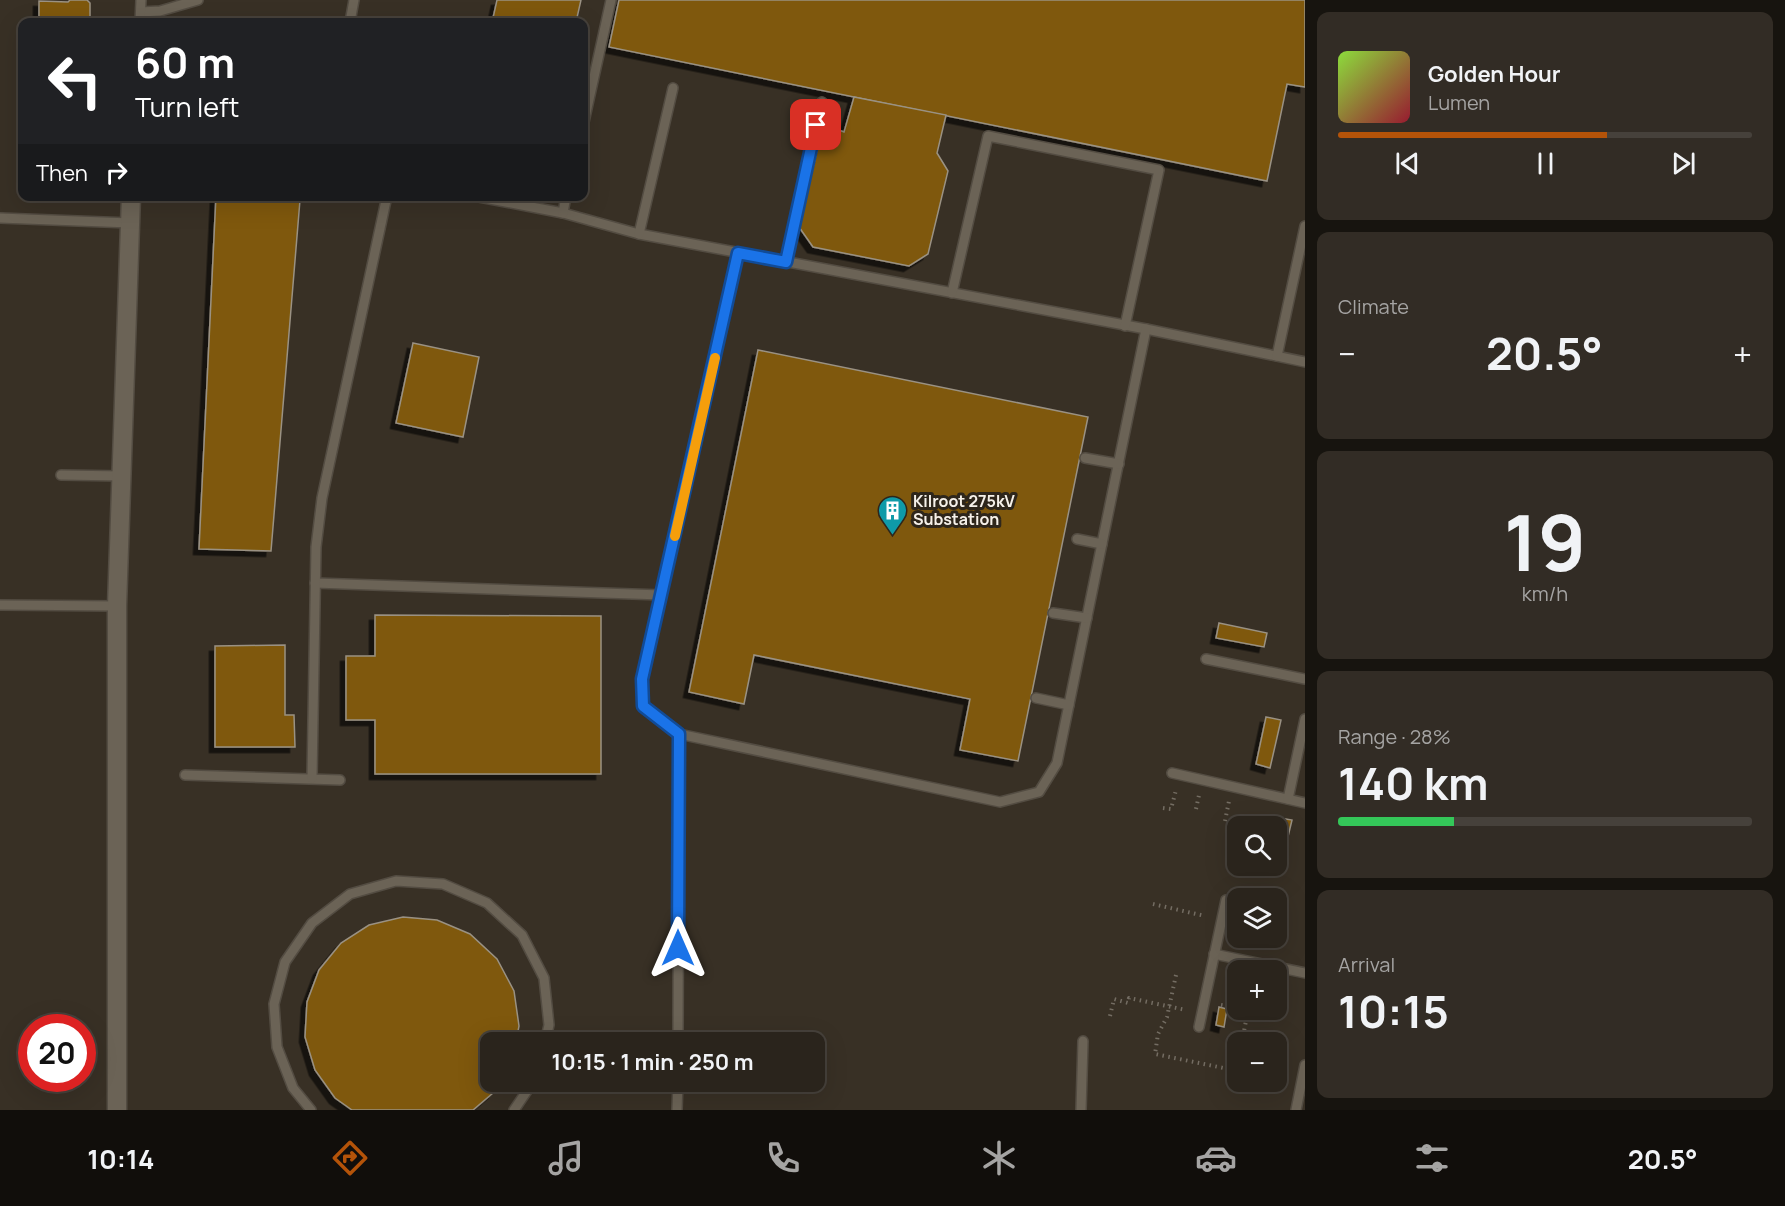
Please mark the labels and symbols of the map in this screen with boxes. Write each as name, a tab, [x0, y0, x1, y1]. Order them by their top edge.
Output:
pin	[790, 99, 841, 150]
place label: Kilroot 275kV Substation	[913, 490, 1016, 530]
building icon: Kilroot 275kV Substation	[876, 494, 908, 536]
position arrow	[646, 916, 710, 980]
speed limit sign: 20	[18, 1014, 96, 1092]

